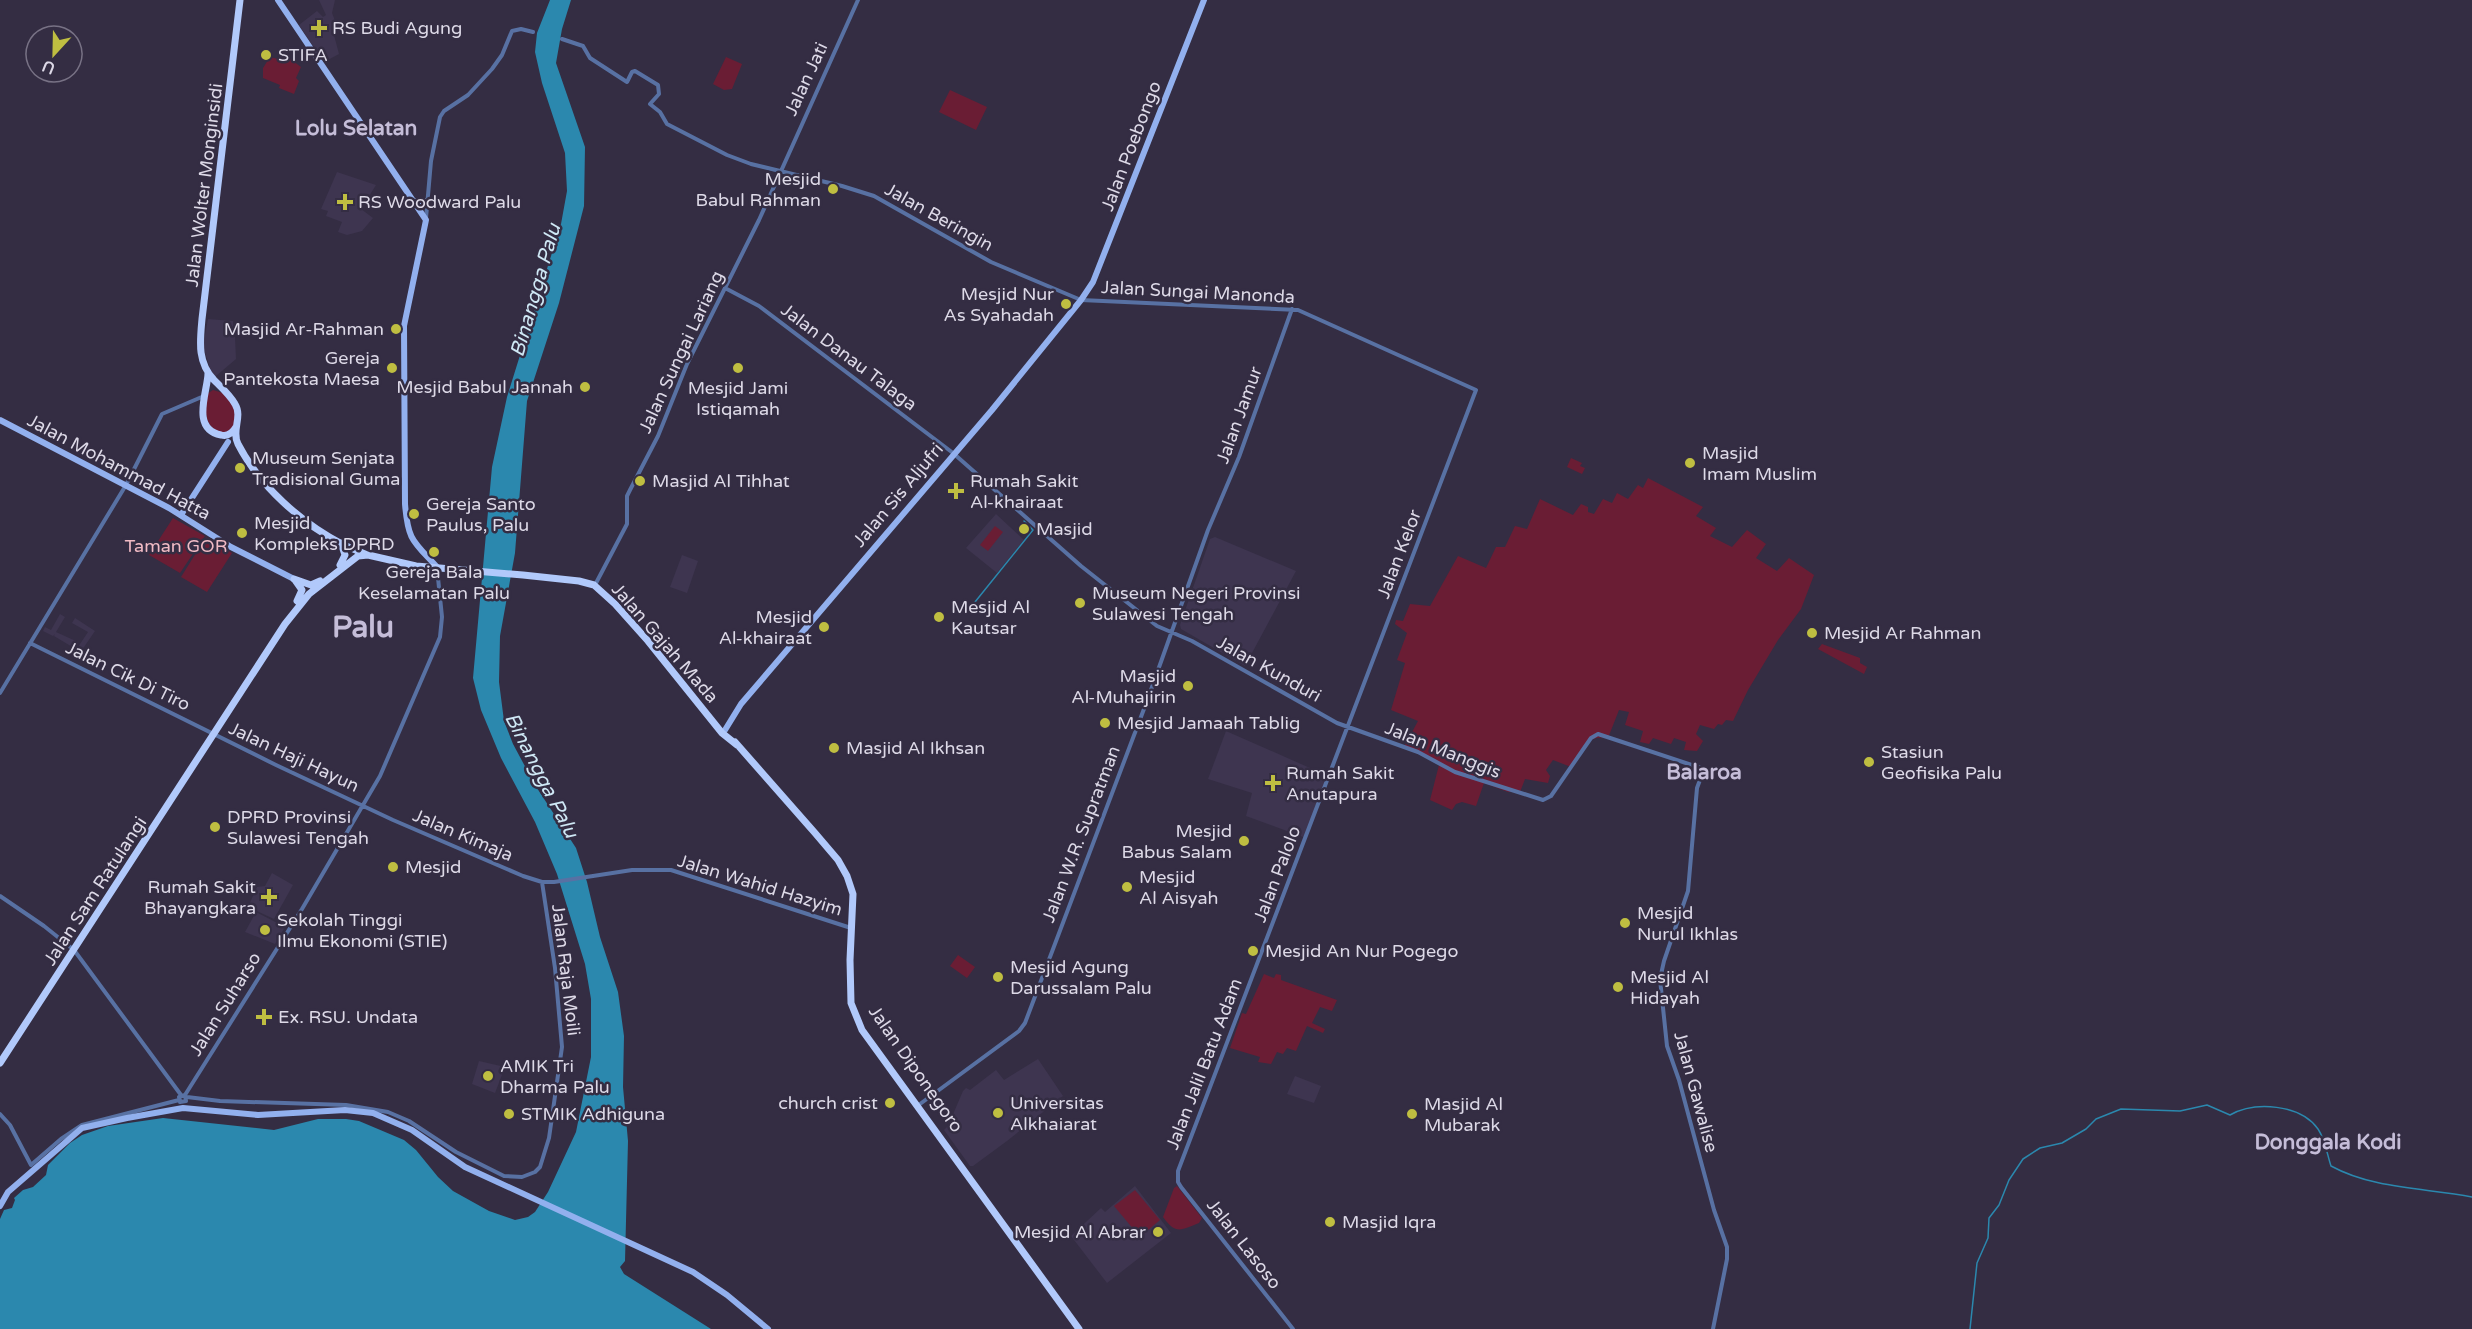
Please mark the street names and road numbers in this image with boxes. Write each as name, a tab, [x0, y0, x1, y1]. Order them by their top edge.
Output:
street label: Jalan Jati	[779, 39, 833, 119]
street label: Jalan Poebongo	[1096, 78, 1166, 214]
street label: Jalan Wolter Monginsidi	[181, 82, 227, 288]
street label: Jalan Beringin	[881, 178, 997, 256]
street label: Jalan Sungai Lariang	[634, 267, 728, 437]
street label: Jalan Sungai Manonda	[1101, 276, 1295, 308]
street label: Jalan Danau Talaga	[777, 299, 921, 415]
street label: Jalan Jamur	[1211, 363, 1267, 466]
street label: Jalan Mohammad Hatta	[24, 409, 214, 525]
street label: Jalan Sis Aljufri	[848, 438, 948, 552]
street label: Jalan Kelor	[1372, 506, 1426, 601]
street label: Jalan Gajah Mada	[607, 579, 723, 707]
street label: Jalan Kunduri	[1213, 631, 1325, 707]
street label: Jalan Cik Di Tiro	[62, 636, 194, 716]
street label: Jalan Haji Hayun	[225, 717, 363, 797]
street label: Jalan Manggis	[1382, 717, 1504, 783]
street label: Jalan W.R. Supratman	[1037, 743, 1125, 925]
street label: Jalan Kimaja	[410, 804, 516, 866]
street label: Jalan Sam Ratulangi	[39, 812, 151, 970]
street label: Jalan Palolo	[1249, 823, 1305, 925]
street label: Jalan Wahid Hazyim	[675, 849, 845, 921]
street label: Jalan Raja Moili	[547, 903, 585, 1037]
street label: Jalan Suharso	[184, 948, 266, 1060]
street label: Jalan Jalil Batu Adam	[1161, 975, 1247, 1153]
street label: Jalan Diponegoro	[864, 1001, 968, 1137]
street label: Jalan Gawalise	[1669, 1029, 1723, 1155]
street label: Jalan Lasoso	[1202, 1195, 1286, 1294]

